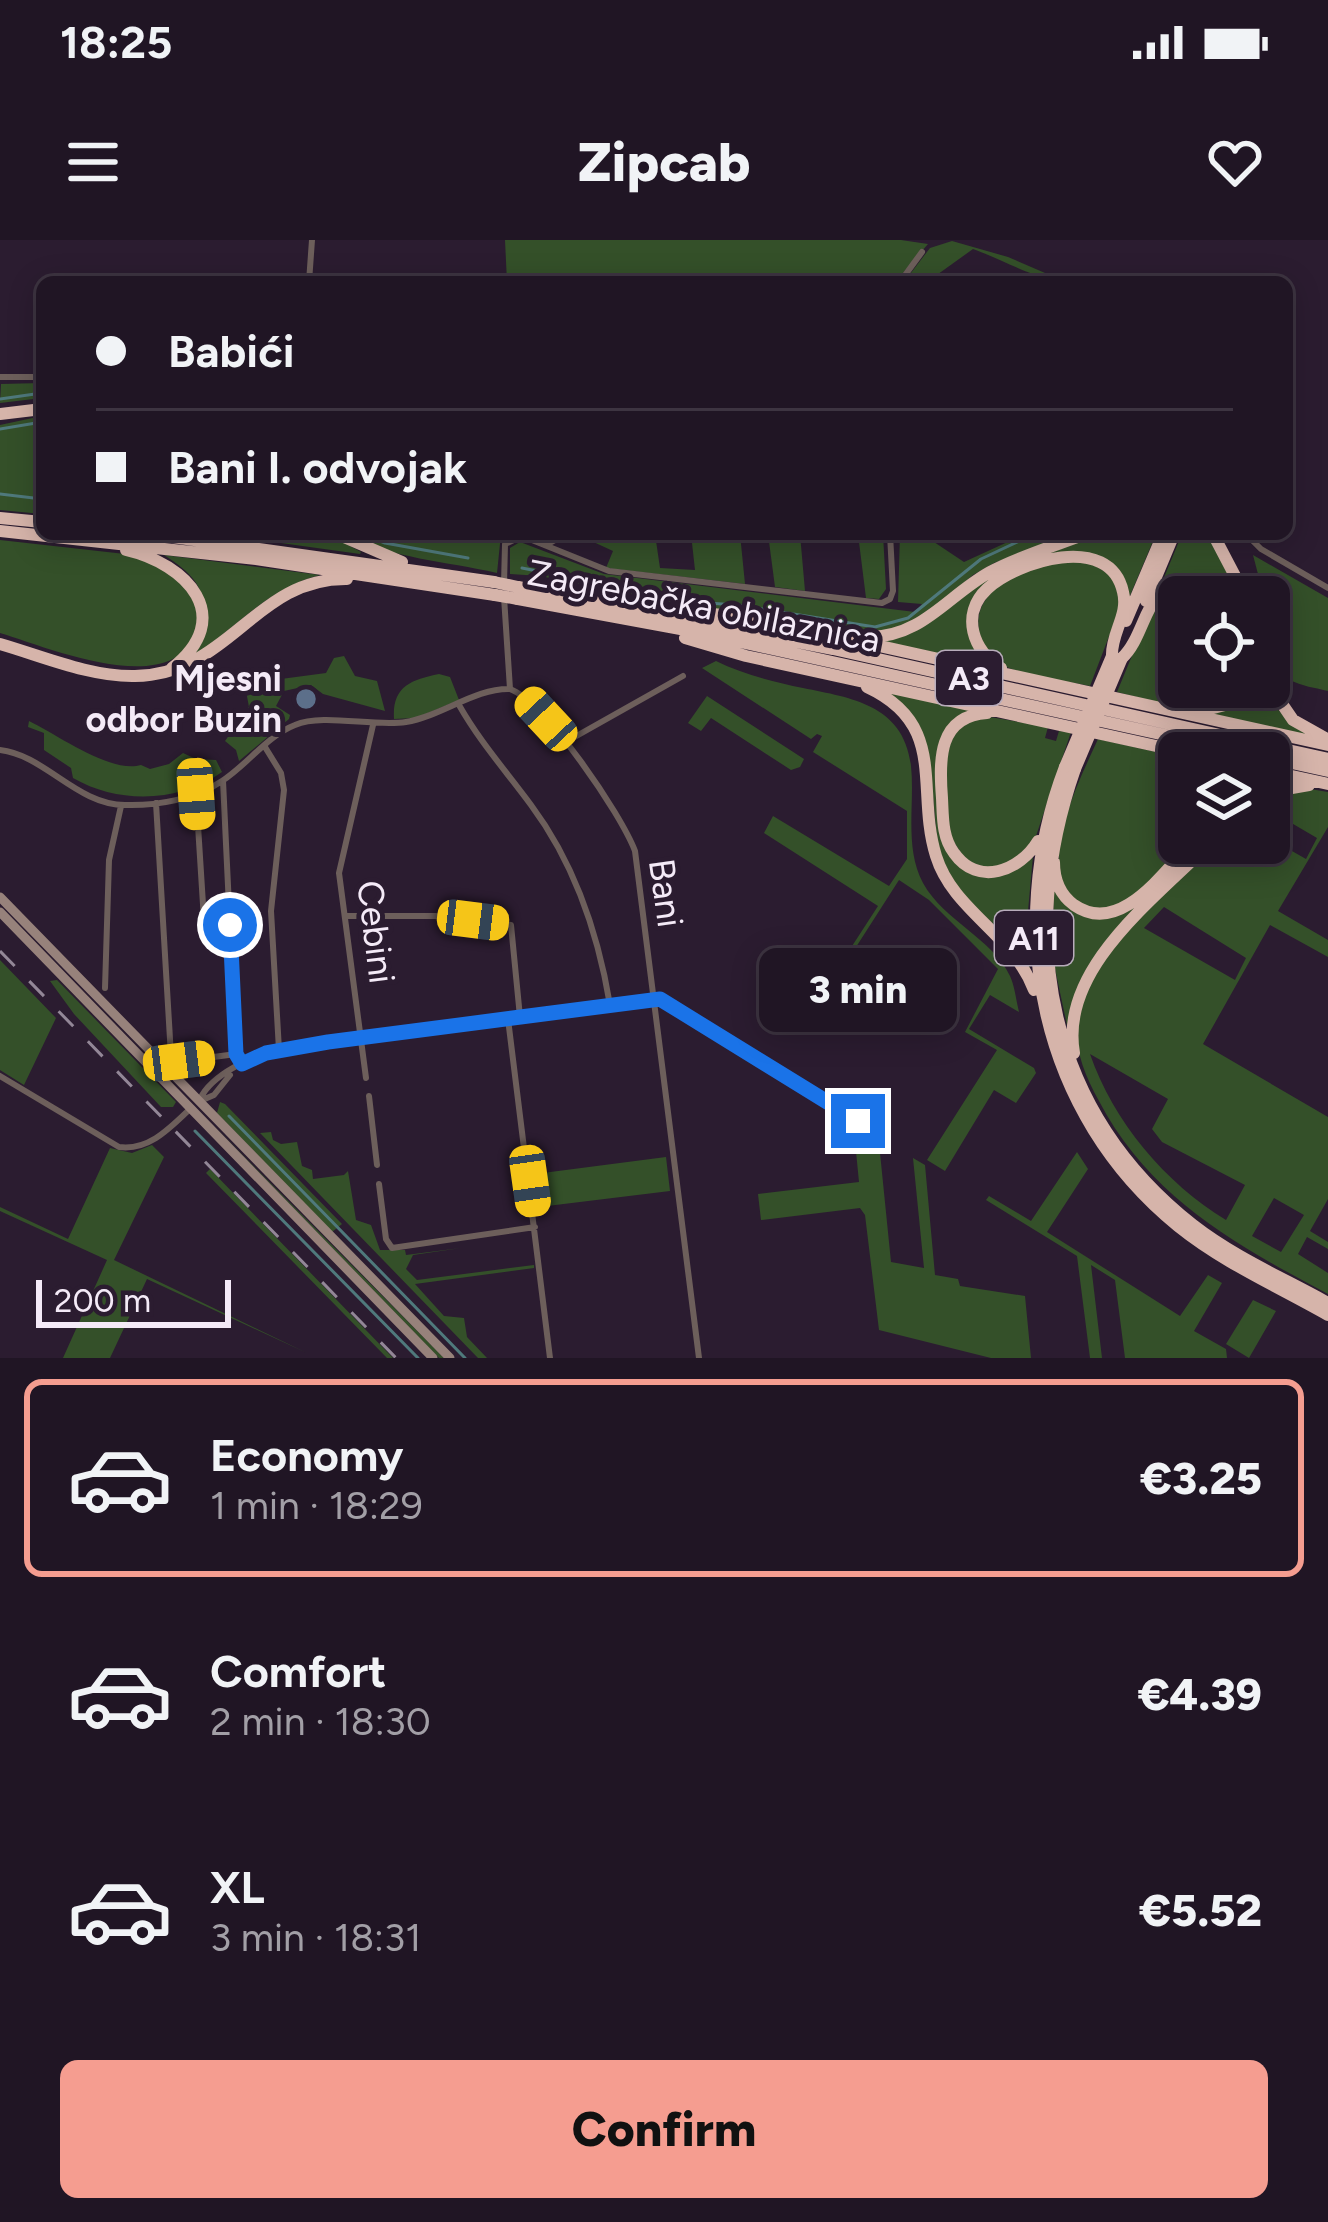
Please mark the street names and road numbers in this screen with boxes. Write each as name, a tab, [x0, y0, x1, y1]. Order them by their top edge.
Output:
street label: Zagrebačka obilaznica	[524, 551, 884, 661]
road number: A3	[936, 651, 1002, 705]
street label: Bani	[640, 856, 692, 930]
street label: Cebini	[348, 878, 404, 986]
road number: A11	[995, 911, 1073, 965]

